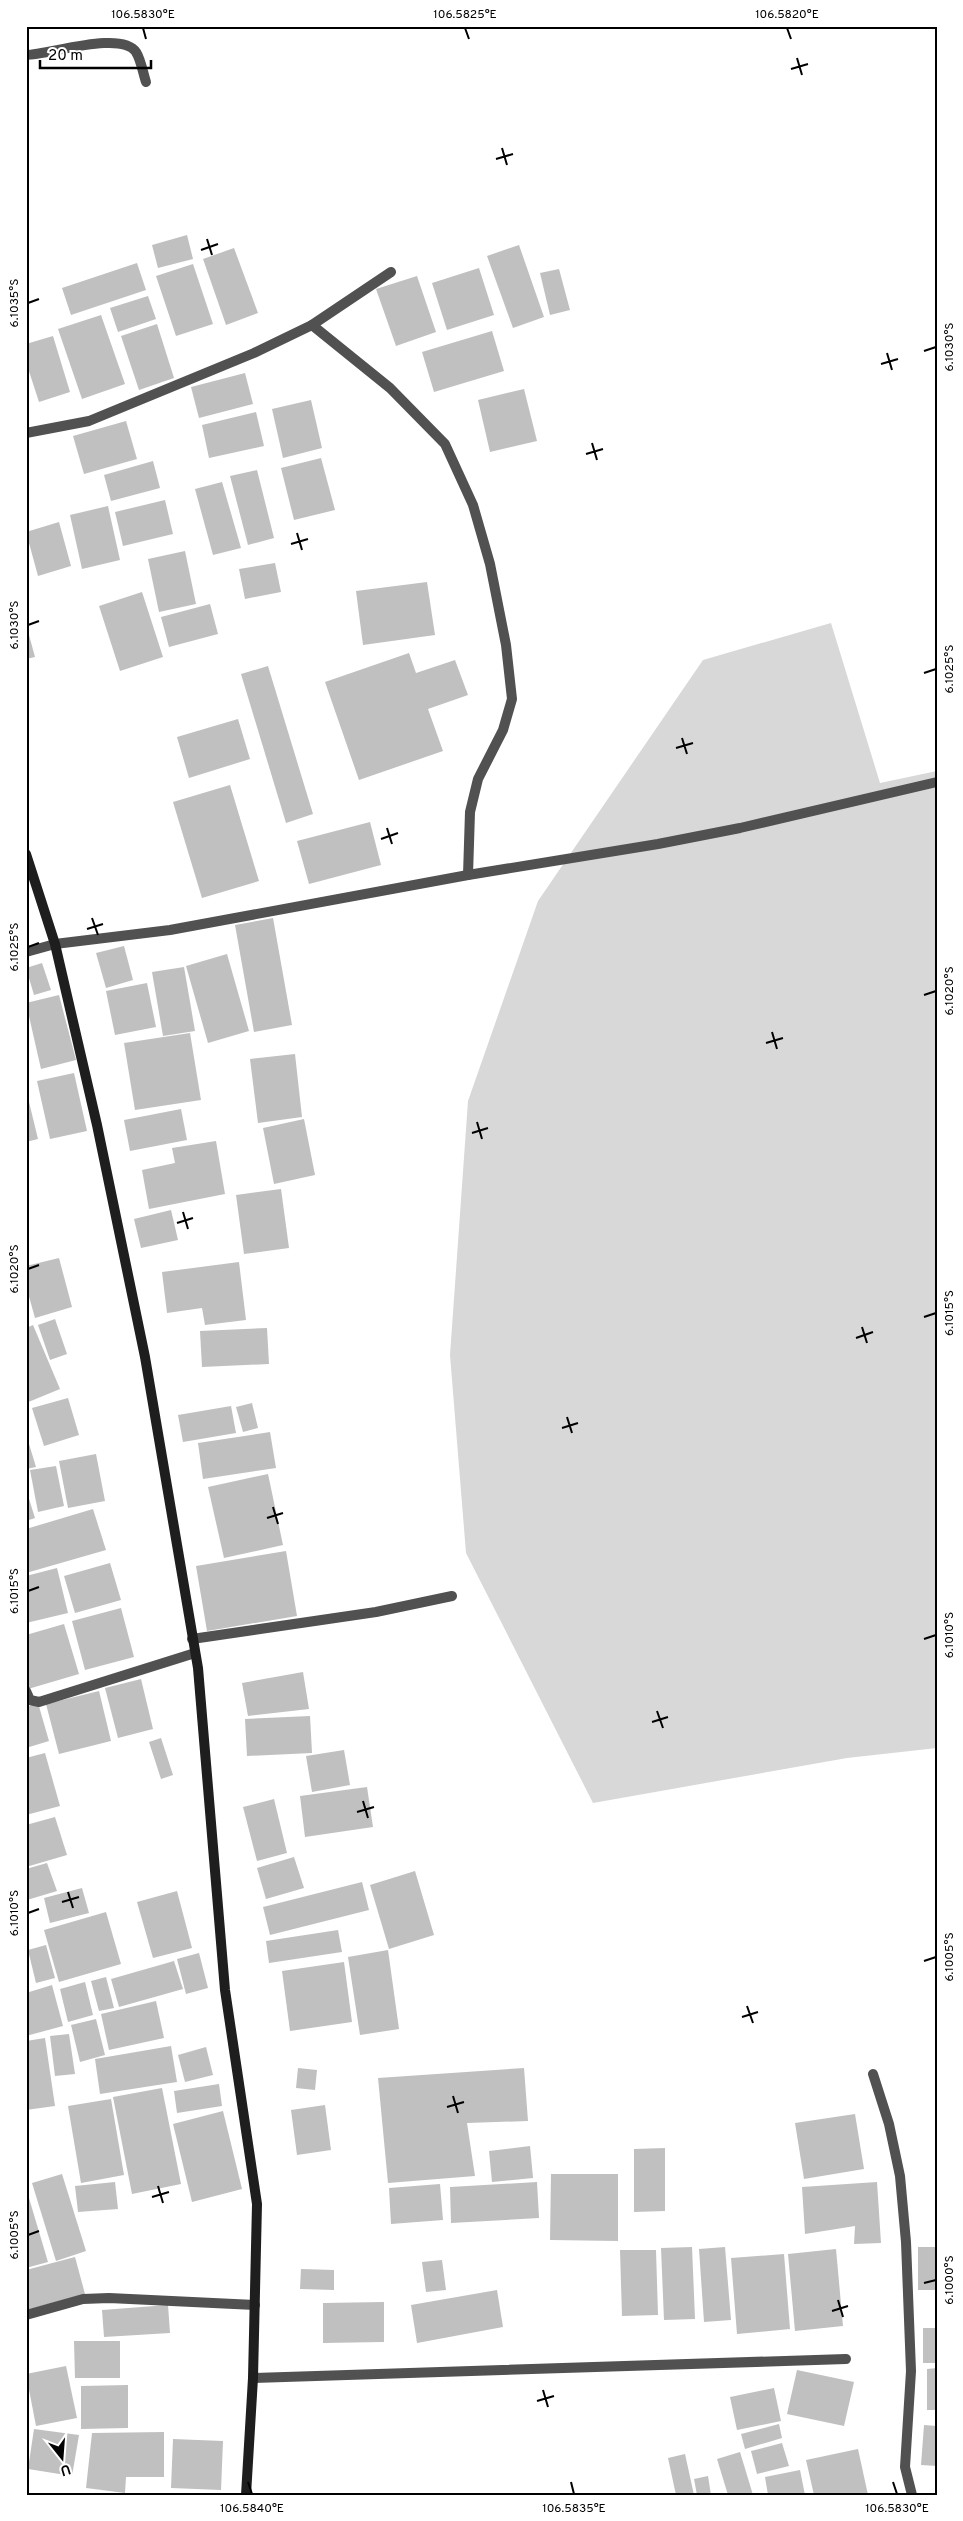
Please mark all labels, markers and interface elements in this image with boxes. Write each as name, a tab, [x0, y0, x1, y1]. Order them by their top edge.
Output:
text: 106.5830°E	[111, 7, 175, 23]
text: 106.5825°E	[433, 7, 497, 23]
text: 106.5820°E	[755, 7, 819, 23]
scale bar	[40, 38, 151, 70]
text: 20 m	[48, 47, 83, 66]
text: 6.1035°S	[7, 279, 23, 327]
text: 6.1030°S	[942, 323, 958, 371]
text: 6.1030°S	[7, 601, 23, 649]
text: 6.1025°S	[942, 645, 958, 693]
text: 6.1025°S	[7, 923, 23, 971]
text: 6.1020°S	[942, 966, 958, 1016]
text: 6.1020°S	[7, 1244, 23, 1294]
text: 6.1015°S	[942, 1290, 958, 1336]
text: 6.1015°S	[7, 1568, 23, 1614]
text: 6.1010°S	[942, 1612, 958, 1658]
text: 6.1010°S	[7, 1890, 23, 1936]
text: 6.1005°S	[942, 1932, 958, 1982]
text: 6.1005°S	[7, 2210, 23, 2260]
text: 6.1000°S	[942, 2255, 958, 2305]
north arrow	[38, 2434, 88, 2484]
text: U	[58, 2459, 73, 2479]
text: 106.5840°E	[220, 2501, 284, 2517]
text: 106.5835°E	[542, 2501, 606, 2517]
text: 106.5830°E	[865, 2501, 929, 2517]

